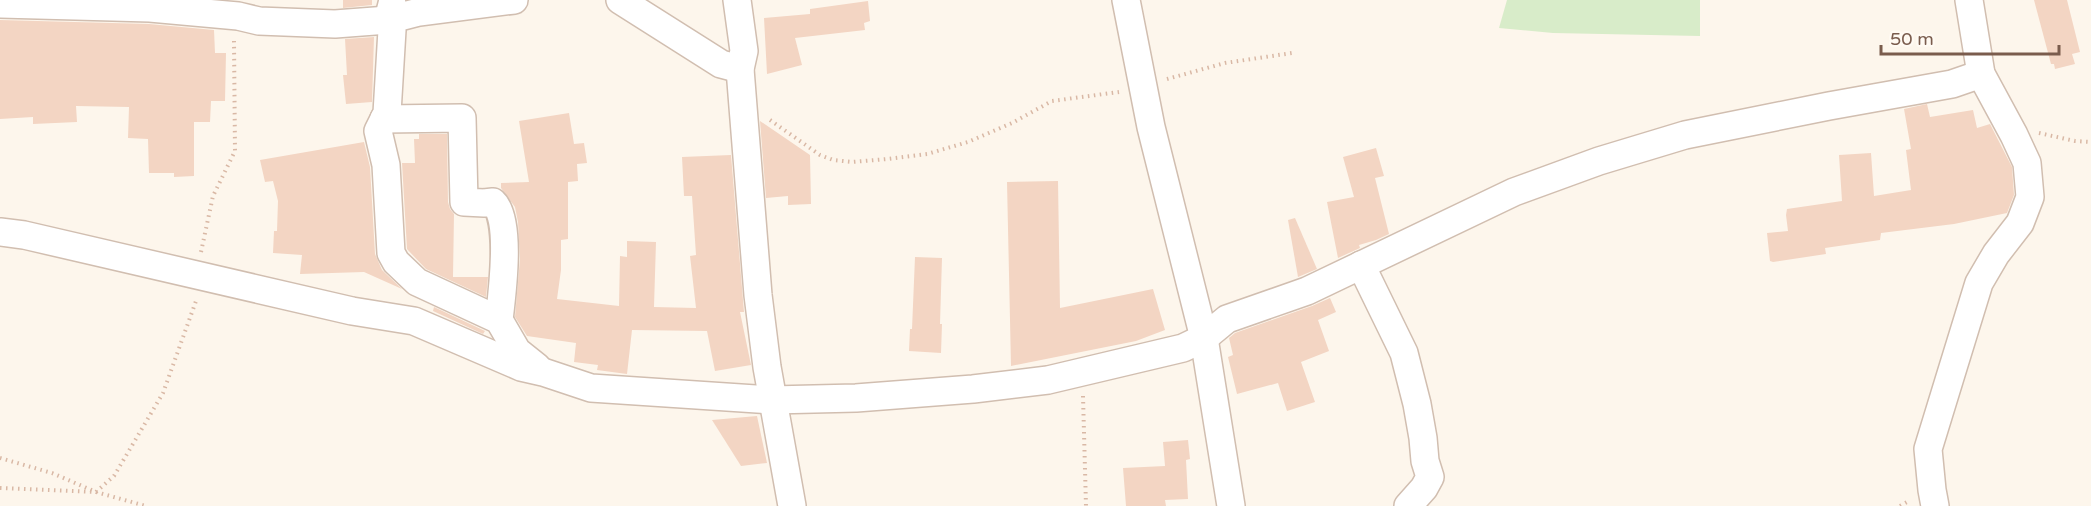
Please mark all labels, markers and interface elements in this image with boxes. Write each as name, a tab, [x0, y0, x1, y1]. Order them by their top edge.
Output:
scale bar	[1881, 18, 2060, 56]
text: 50 m	[1890, 28, 1934, 50]

